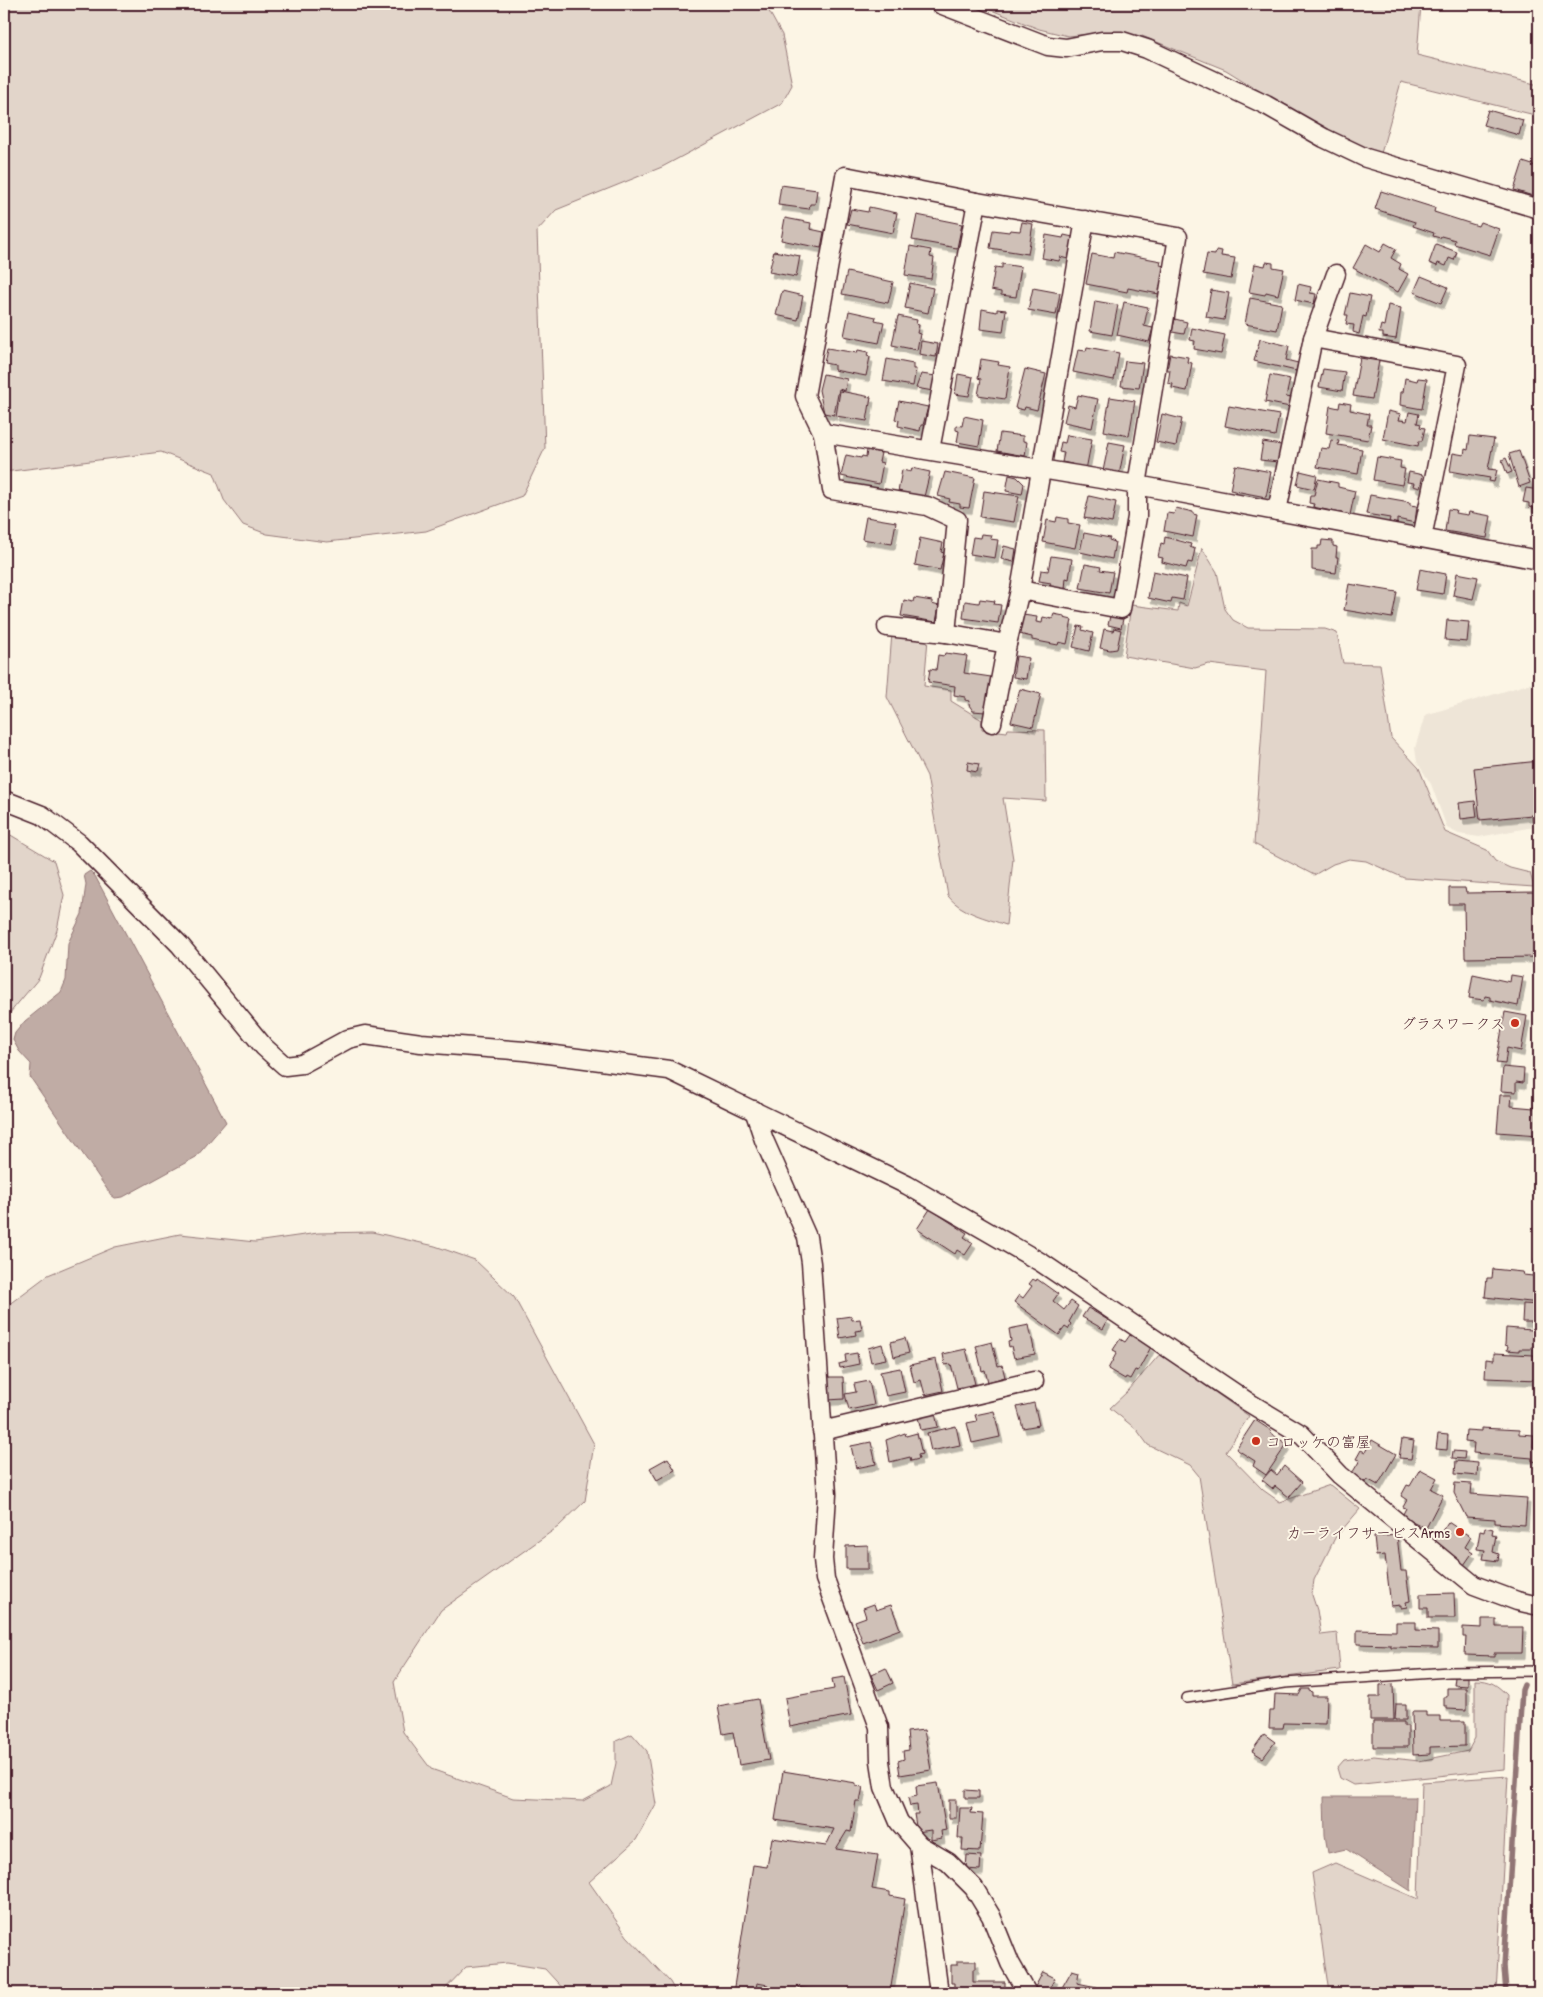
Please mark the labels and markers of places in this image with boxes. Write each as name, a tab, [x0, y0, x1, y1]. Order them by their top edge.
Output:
place label: グラスワークス	[1401, 1013, 1505, 1034]
marker: グラスワークス	[1509, 1017, 1521, 1029]
place label: コロッケの富屋	[1266, 1431, 1371, 1452]
marker: コロッケの富屋	[1250, 1435, 1262, 1447]
place label: カーライフサービスArms	[1287, 1522, 1450, 1543]
marker: カーライフサービスArms	[1454, 1526, 1466, 1538]

